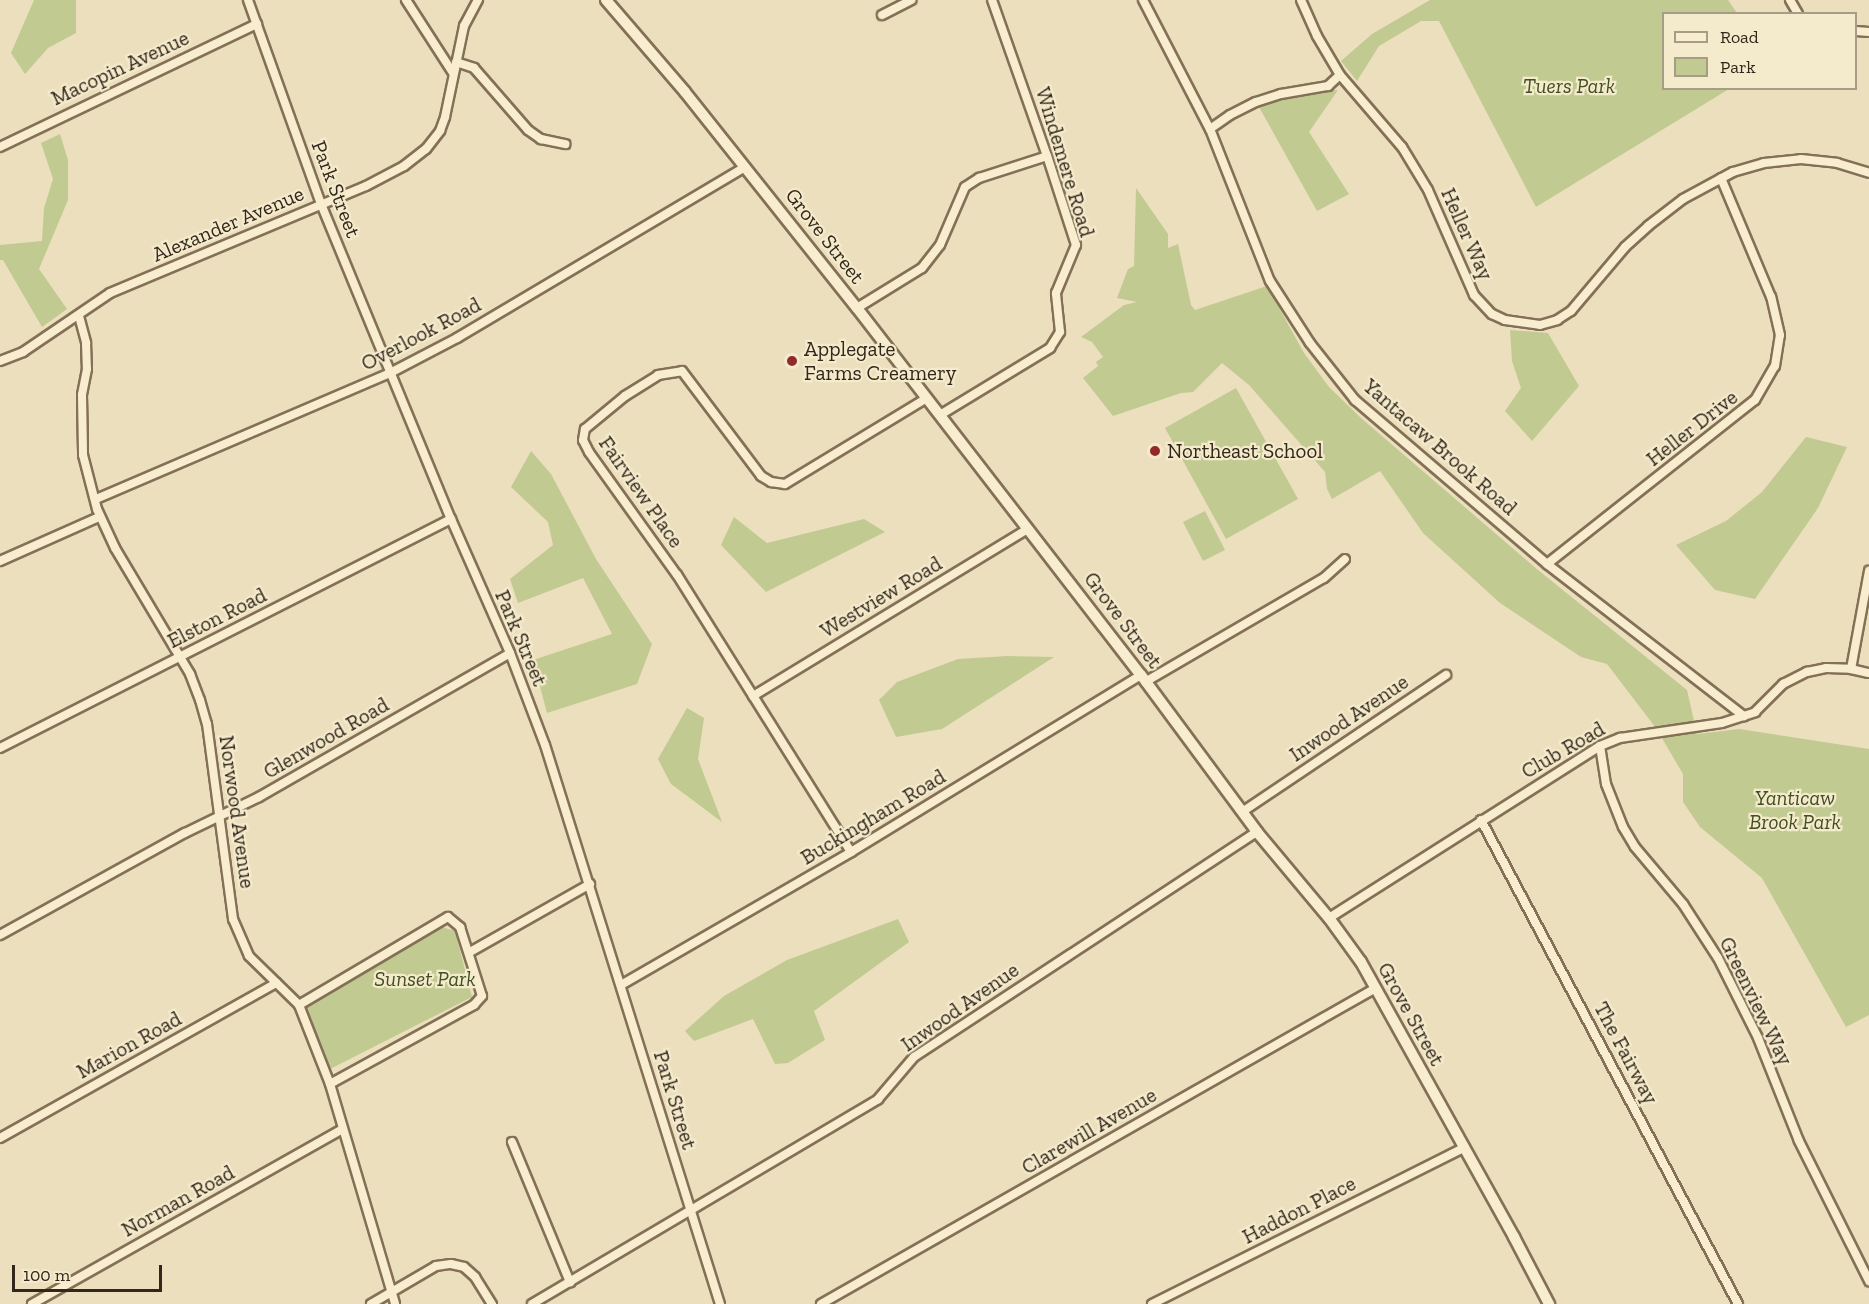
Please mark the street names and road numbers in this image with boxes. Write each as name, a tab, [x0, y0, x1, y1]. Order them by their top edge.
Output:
street label: Macopin Avenue	[47, 25, 193, 111]
street label: Windemere Road	[1030, 84, 1100, 240]
street label: Park Street	[306, 137, 366, 241]
street label: Alexander Avenue	[148, 180, 308, 268]
street label: Grove Street	[780, 183, 870, 289]
street label: Heller Way	[1435, 184, 1499, 284]
street label: Overlook Road	[357, 292, 485, 376]
street label: Yantacaw Brook Road	[1358, 373, 1522, 521]
street label: Heller Drive	[1641, 384, 1743, 472]
street label: Fairview Place	[593, 431, 689, 553]
street label: Westview Road	[815, 551, 947, 643]
street label: Grove Street	[1079, 567, 1167, 673]
street label: Elston Road	[163, 582, 271, 654]
street label: Park Street	[490, 586, 552, 690]
street label: Inwood Avenue	[1284, 669, 1414, 767]
street label: Glenwood Road	[259, 692, 393, 784]
street label: Club Road	[1517, 716, 1609, 784]
street label: Norwood Avenue	[214, 734, 260, 890]
street label: Buckingham Road	[796, 764, 950, 870]
street label: Greenview Way	[1714, 932, 1798, 1070]
street label: Inwood Avenue	[896, 957, 1024, 1057]
street label: Grove Street	[1372, 958, 1450, 1070]
street label: The Fairway	[1589, 998, 1663, 1108]
street label: Marion Road	[72, 1006, 186, 1084]
street label: Park Street	[648, 1048, 702, 1152]
street label: Clarewill Avenue	[1017, 1082, 1161, 1180]
street label: Norman Road	[117, 1160, 239, 1242]
street label: Haddon Place	[1238, 1171, 1360, 1249]

